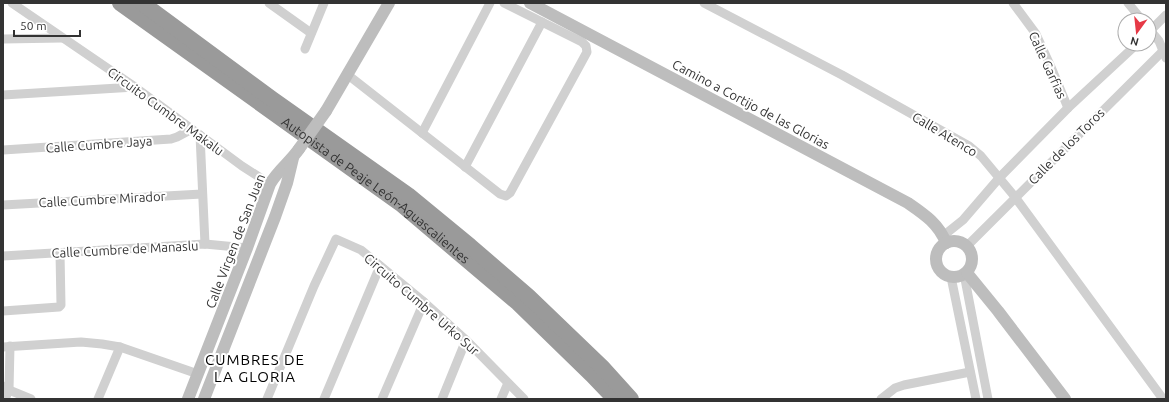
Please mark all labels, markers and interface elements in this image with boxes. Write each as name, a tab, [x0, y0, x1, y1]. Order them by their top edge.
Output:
scale bar	[14, 12, 80, 38]
north arrow	[1117, 12, 1157, 52]
text: 50 m	[20, 19, 47, 32]
street label: Calle Garfias	[1026, 29, 1070, 101]
text: N	[1129, 35, 1140, 49]
street label: Camino a Cortijo de las Glorias	[670, 57, 832, 152]
street label: Circuito Cumbre Makalu	[105, 64, 227, 158]
street label: Calle de los Toros	[1025, 105, 1107, 187]
street label: Calle Atenco	[910, 109, 980, 159]
street label: Autopista de Peaje León-Aguascalientes	[279, 114, 473, 266]
street label: Calle Cumbre Jaya	[45, 133, 153, 155]
street label: Calle Virgen de San Juan	[203, 172, 267, 310]
street label: Calle Cumbre Mirador	[38, 189, 166, 209]
street label: Calle Cumbre de Manaslu	[51, 238, 199, 260]
street label: Circuito Cumbre Urko Sur	[362, 250, 482, 358]
district label: CUMBRES DE LA GLORIA	[205, 351, 305, 385]

